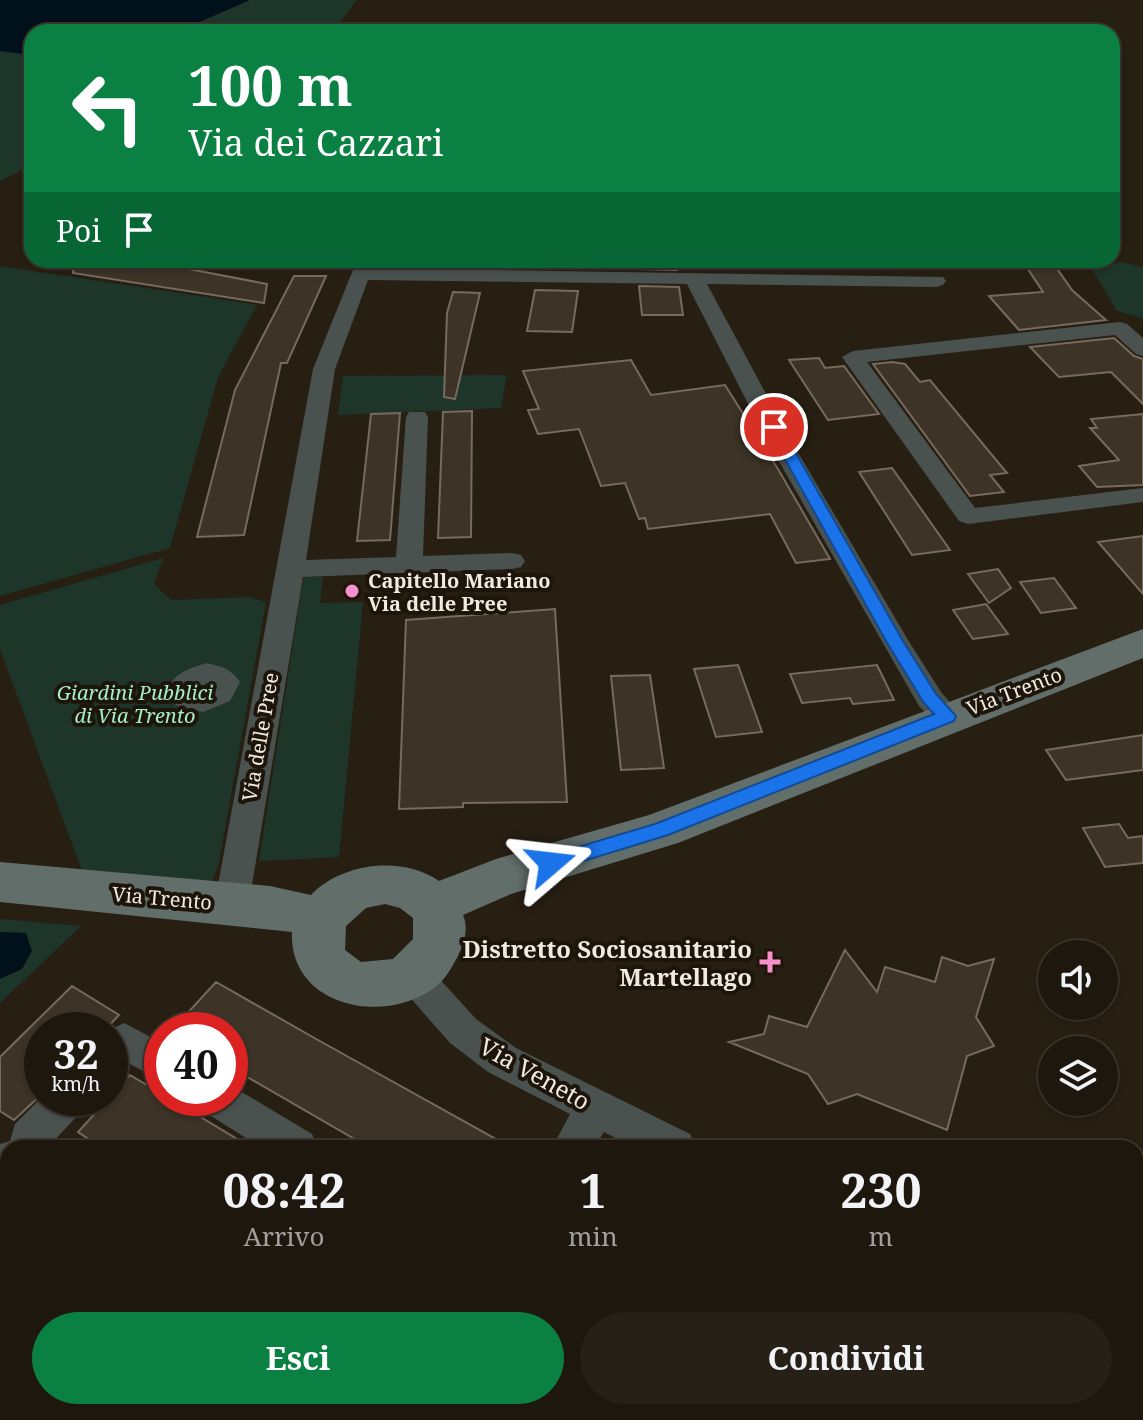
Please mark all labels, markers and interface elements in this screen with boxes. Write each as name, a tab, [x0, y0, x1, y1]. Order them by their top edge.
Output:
text: 100 m	[188, 46, 353, 122]
icon: left	[56, 56, 160, 160]
text: Via dei Cazzari	[188, 118, 444, 167]
icon: arrive	[117, 208, 161, 252]
text: Poi	[56, 210, 101, 251]
pin	[740, 393, 808, 461]
icon: arrive	[752, 405, 796, 449]
place label: Capitello Mariano Via delle Pree	[368, 567, 551, 617]
marker: Capitello Mariano Via delle Pree	[343, 582, 361, 600]
street label: Via Trento	[962, 660, 1066, 722]
street label: Via delle Pree	[235, 670, 285, 804]
park label: Giardini Pubblici di Via Trento	[57, 679, 213, 729]
position arrow	[509, 821, 593, 905]
street label: Via Trento	[111, 880, 213, 916]
place label: Distretto Sociosanitario Martellago	[462, 932, 752, 993]
map controls	[1038, 940, 1118, 1116]
button: sound	[1038, 940, 1118, 1020]
marker: Distretto Sociosanitario Martellago	[759, 951, 781, 973]
speed limit sign: 40	[144, 1012, 248, 1116]
text: 32	[53, 1026, 99, 1081]
street label: Via Veneto	[474, 1029, 596, 1117]
button: layers	[1038, 1036, 1118, 1116]
text: km/h	[51, 1070, 101, 1097]
text: 08:42	[222, 1157, 346, 1222]
text: 1	[579, 1157, 606, 1222]
text: 230	[840, 1157, 922, 1222]
text: Arrivo	[243, 1218, 325, 1254]
text: min	[568, 1218, 618, 1254]
text: m	[869, 1218, 893, 1254]
button: Esci	[32, 1312, 564, 1404]
button: Condividi	[580, 1312, 1112, 1404]

